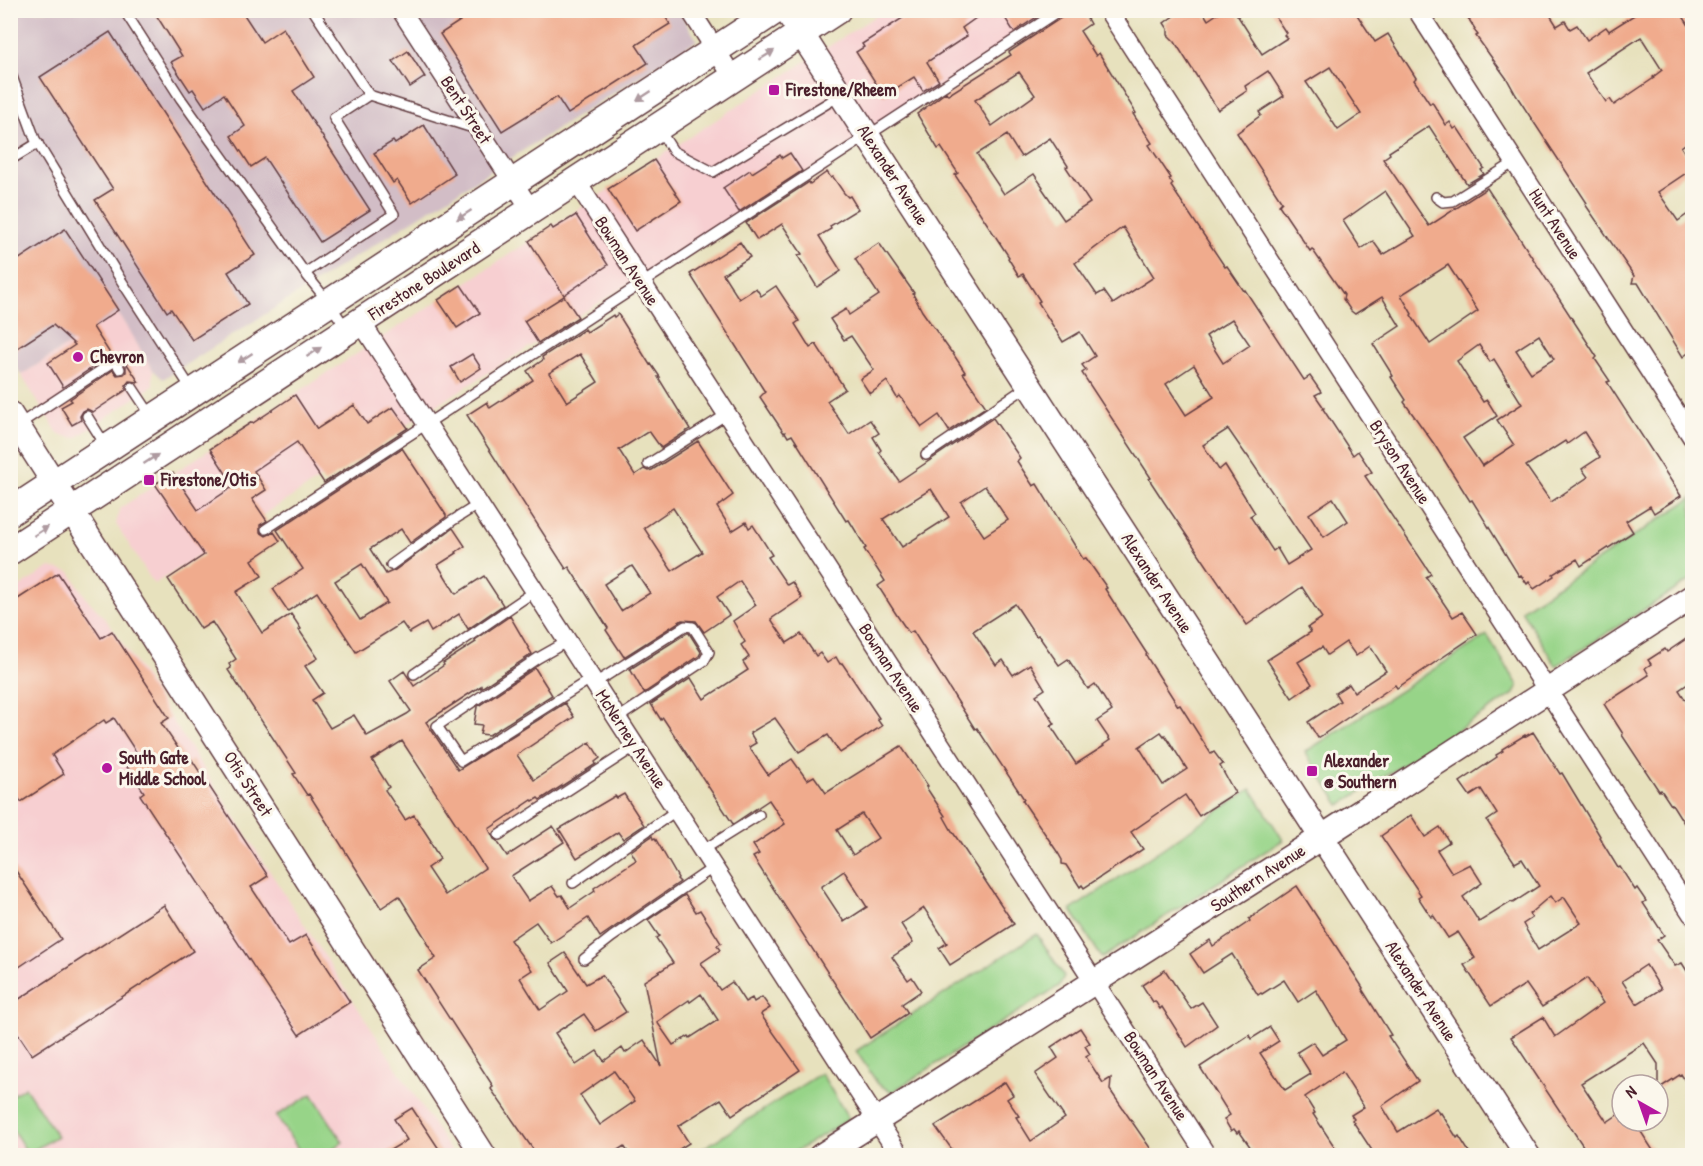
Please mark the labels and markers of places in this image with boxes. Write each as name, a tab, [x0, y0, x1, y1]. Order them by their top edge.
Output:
place label: Firestone/Rheem	[785, 77, 896, 102]
marker: Firestone/Rheem	[767, 83, 781, 97]
place label: Chevron	[90, 344, 144, 369]
marker: Chevron	[71, 350, 85, 364]
place label: Firestone/Otis	[160, 467, 256, 492]
marker: Firestone/Otis	[142, 473, 156, 487]
place label: South Gate Middle School	[119, 745, 207, 791]
place label: Alexander @ Southern	[1324, 748, 1397, 794]
marker: South Gate Middle School	[100, 761, 114, 775]
marker: Alexander @ Southern	[1305, 764, 1319, 778]

